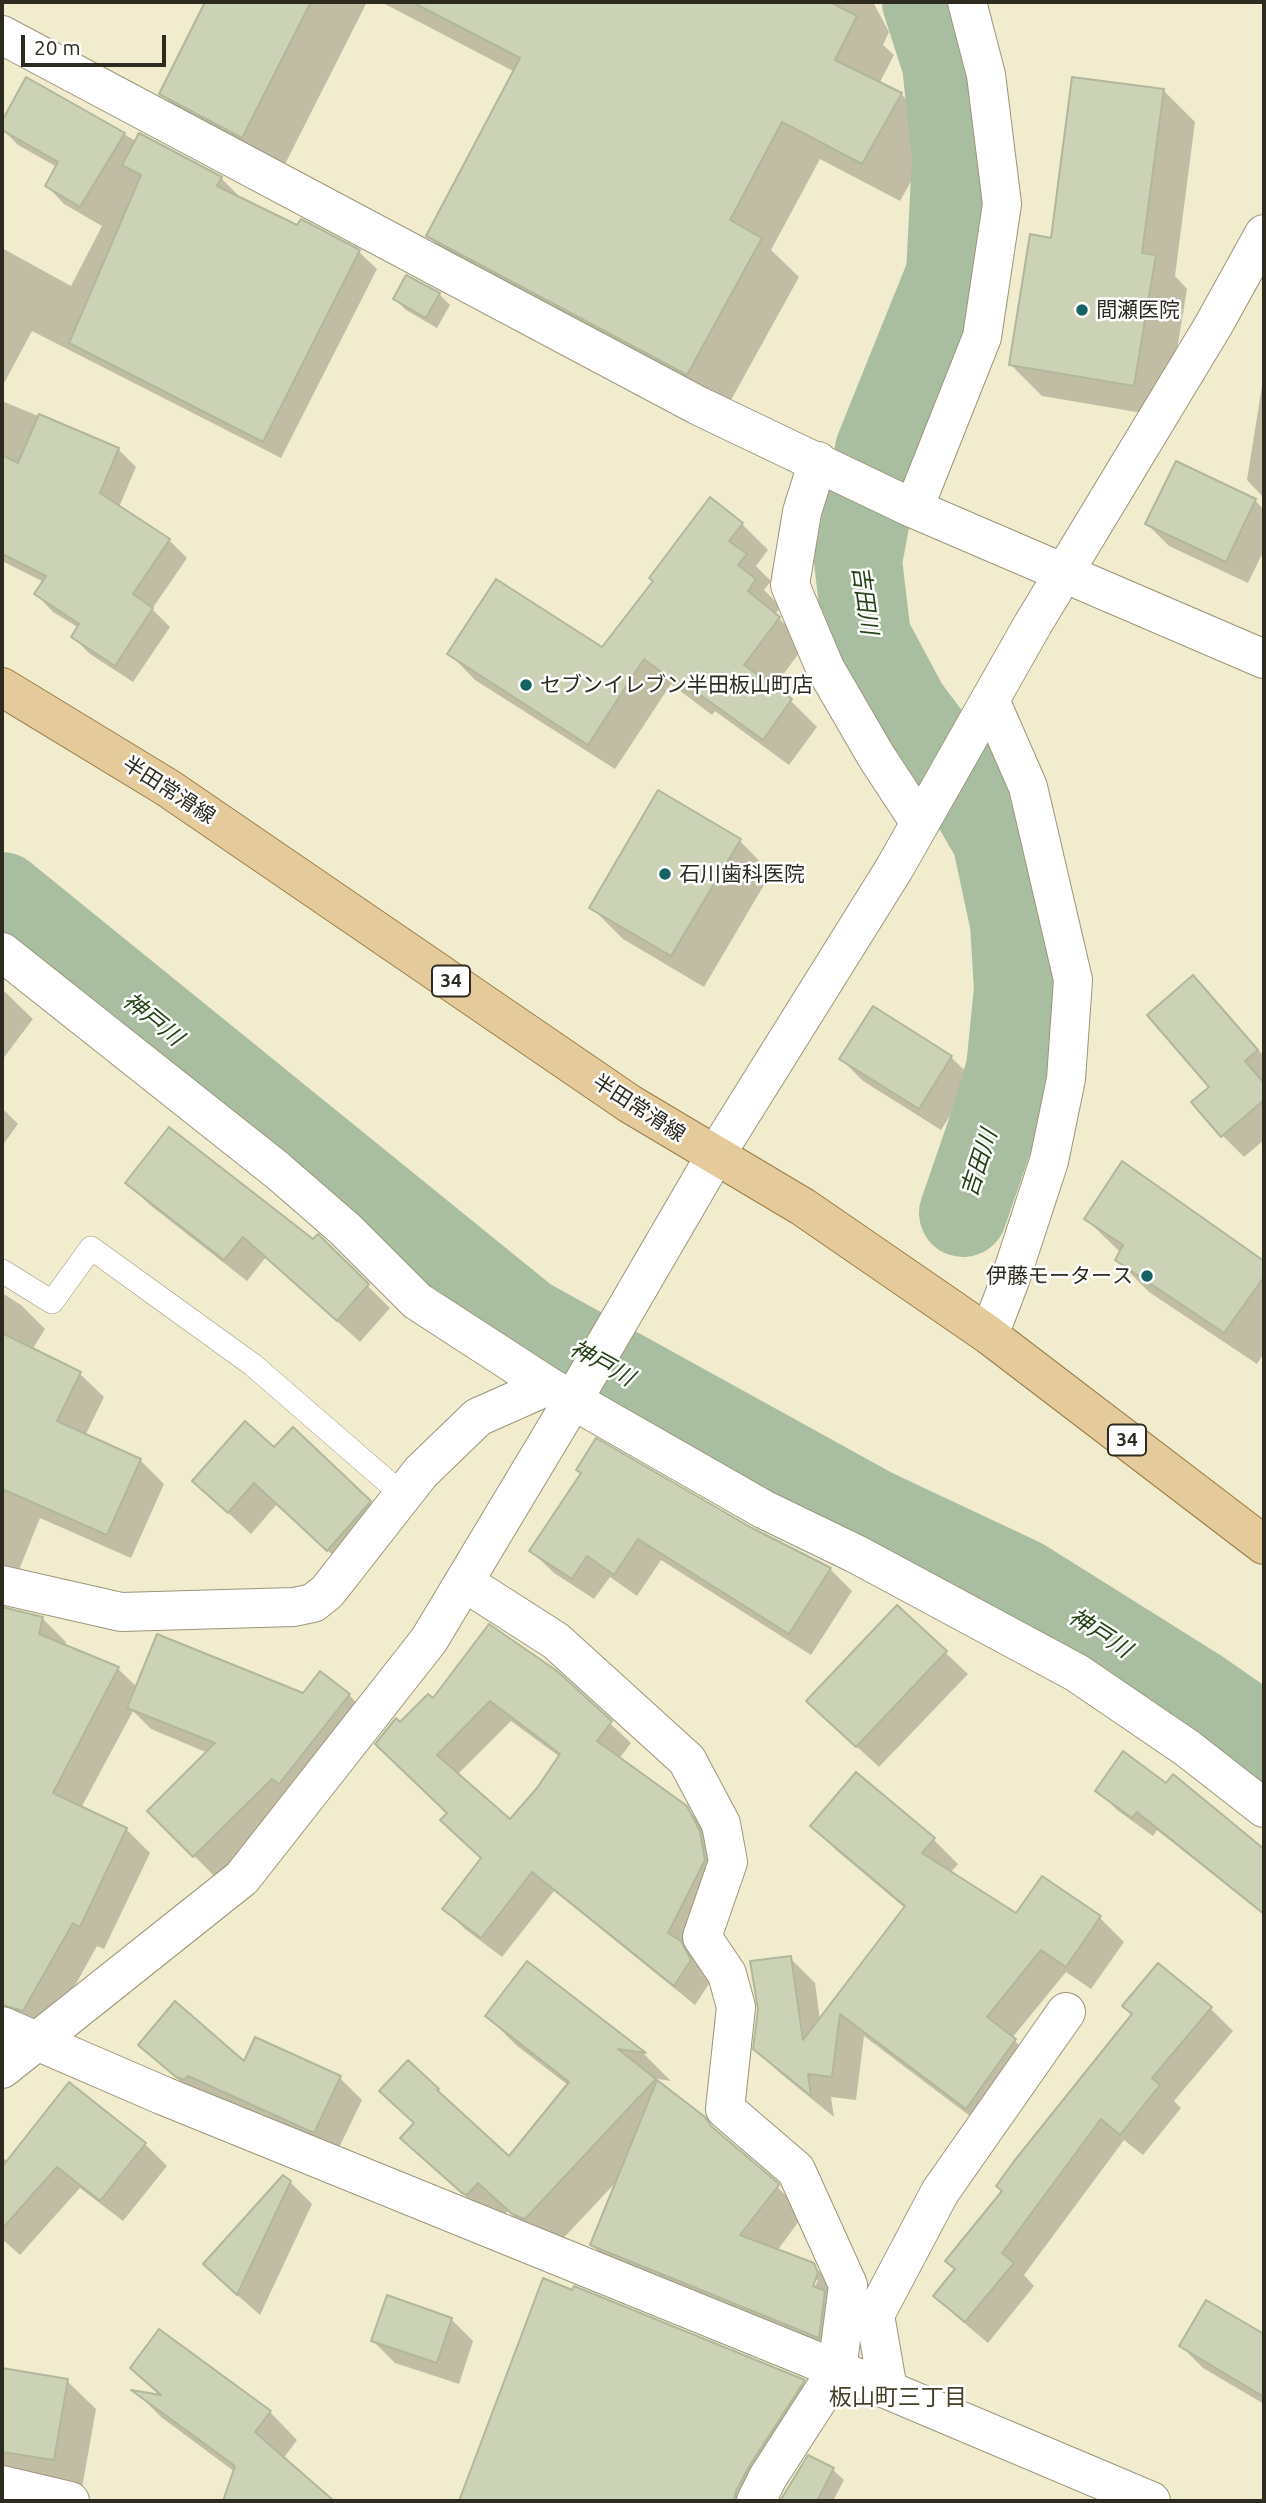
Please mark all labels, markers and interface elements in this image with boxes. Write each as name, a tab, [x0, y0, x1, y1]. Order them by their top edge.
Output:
scale bar	[24, 21, 170, 65]
text: 20 m	[34, 35, 81, 59]
place label: 間瀬医院	[1096, 297, 1180, 323]
marker: 間瀬医院	[1074, 302, 1090, 318]
water label: 吉田川	[847, 564, 883, 636]
place label: セブンイレブン半田板山町店	[540, 672, 813, 698]
marker: セブンイレブン半田板山町店	[518, 677, 534, 693]
street label: 半田常滑線	[118, 751, 220, 829]
place label: 石川歯科医院	[679, 861, 805, 887]
marker: 石川歯科医院	[657, 866, 673, 882]
road number: 34	[432, 965, 470, 996]
water label: 神戸川	[118, 987, 188, 1051]
street label: 半田常滑線	[588, 1069, 690, 1147]
water label: 吉田川	[955, 1126, 1003, 1200]
place label: 伊藤モータース	[986, 1263, 1133, 1289]
marker: 伊藤モータース	[1139, 1268, 1155, 1284]
water label: 神戸川	[565, 1334, 639, 1392]
road number: 34	[1108, 1424, 1146, 1456]
water label: 神戸川	[1064, 1603, 1136, 1663]
district label: 板山町三丁目	[829, 2383, 967, 2411]

